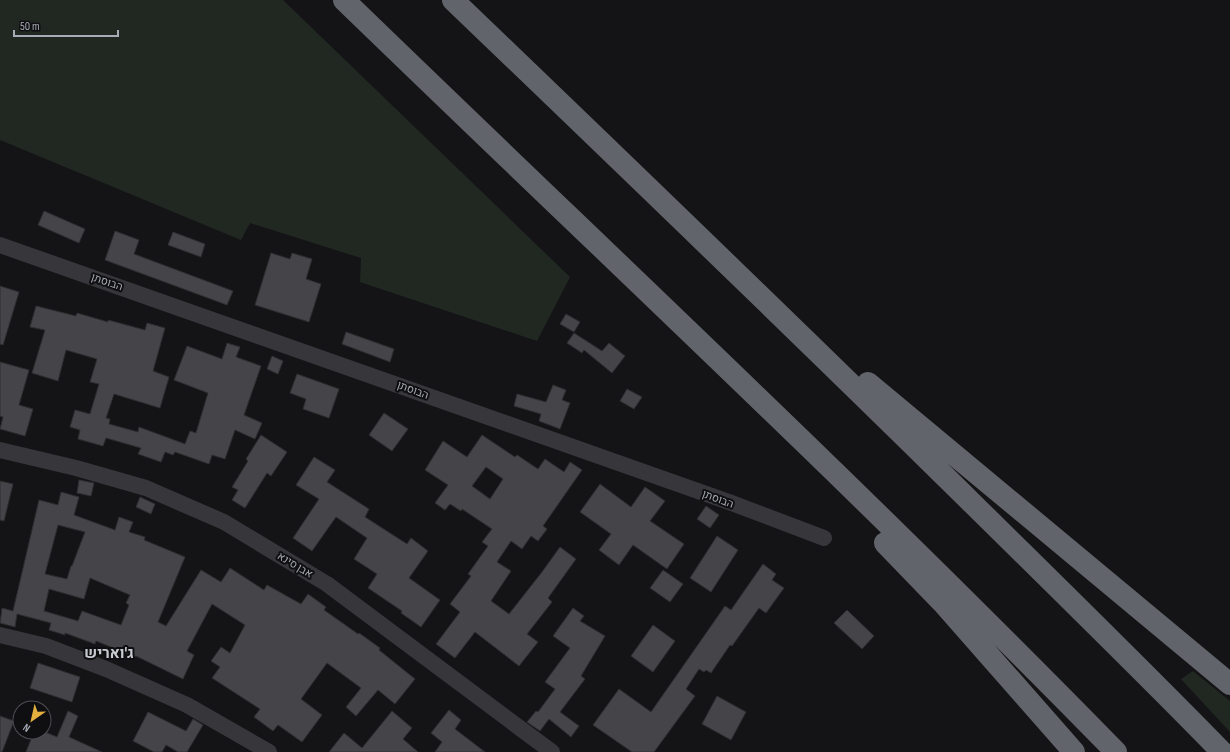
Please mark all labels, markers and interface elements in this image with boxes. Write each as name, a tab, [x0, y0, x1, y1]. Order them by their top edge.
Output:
scale bar	[14, 12, 118, 38]
text: 50 m	[20, 19, 40, 34]
street label: הבוסתן	[89, 271, 125, 293]
street label: הבוסתן	[395, 378, 431, 402]
street label: הבוסתן	[700, 487, 736, 511]
street label: אבן סינא	[275, 549, 315, 581]
district label: ג'ואריש	[84, 644, 134, 663]
north arrow	[12, 700, 52, 740]
text: N	[21, 721, 33, 735]

